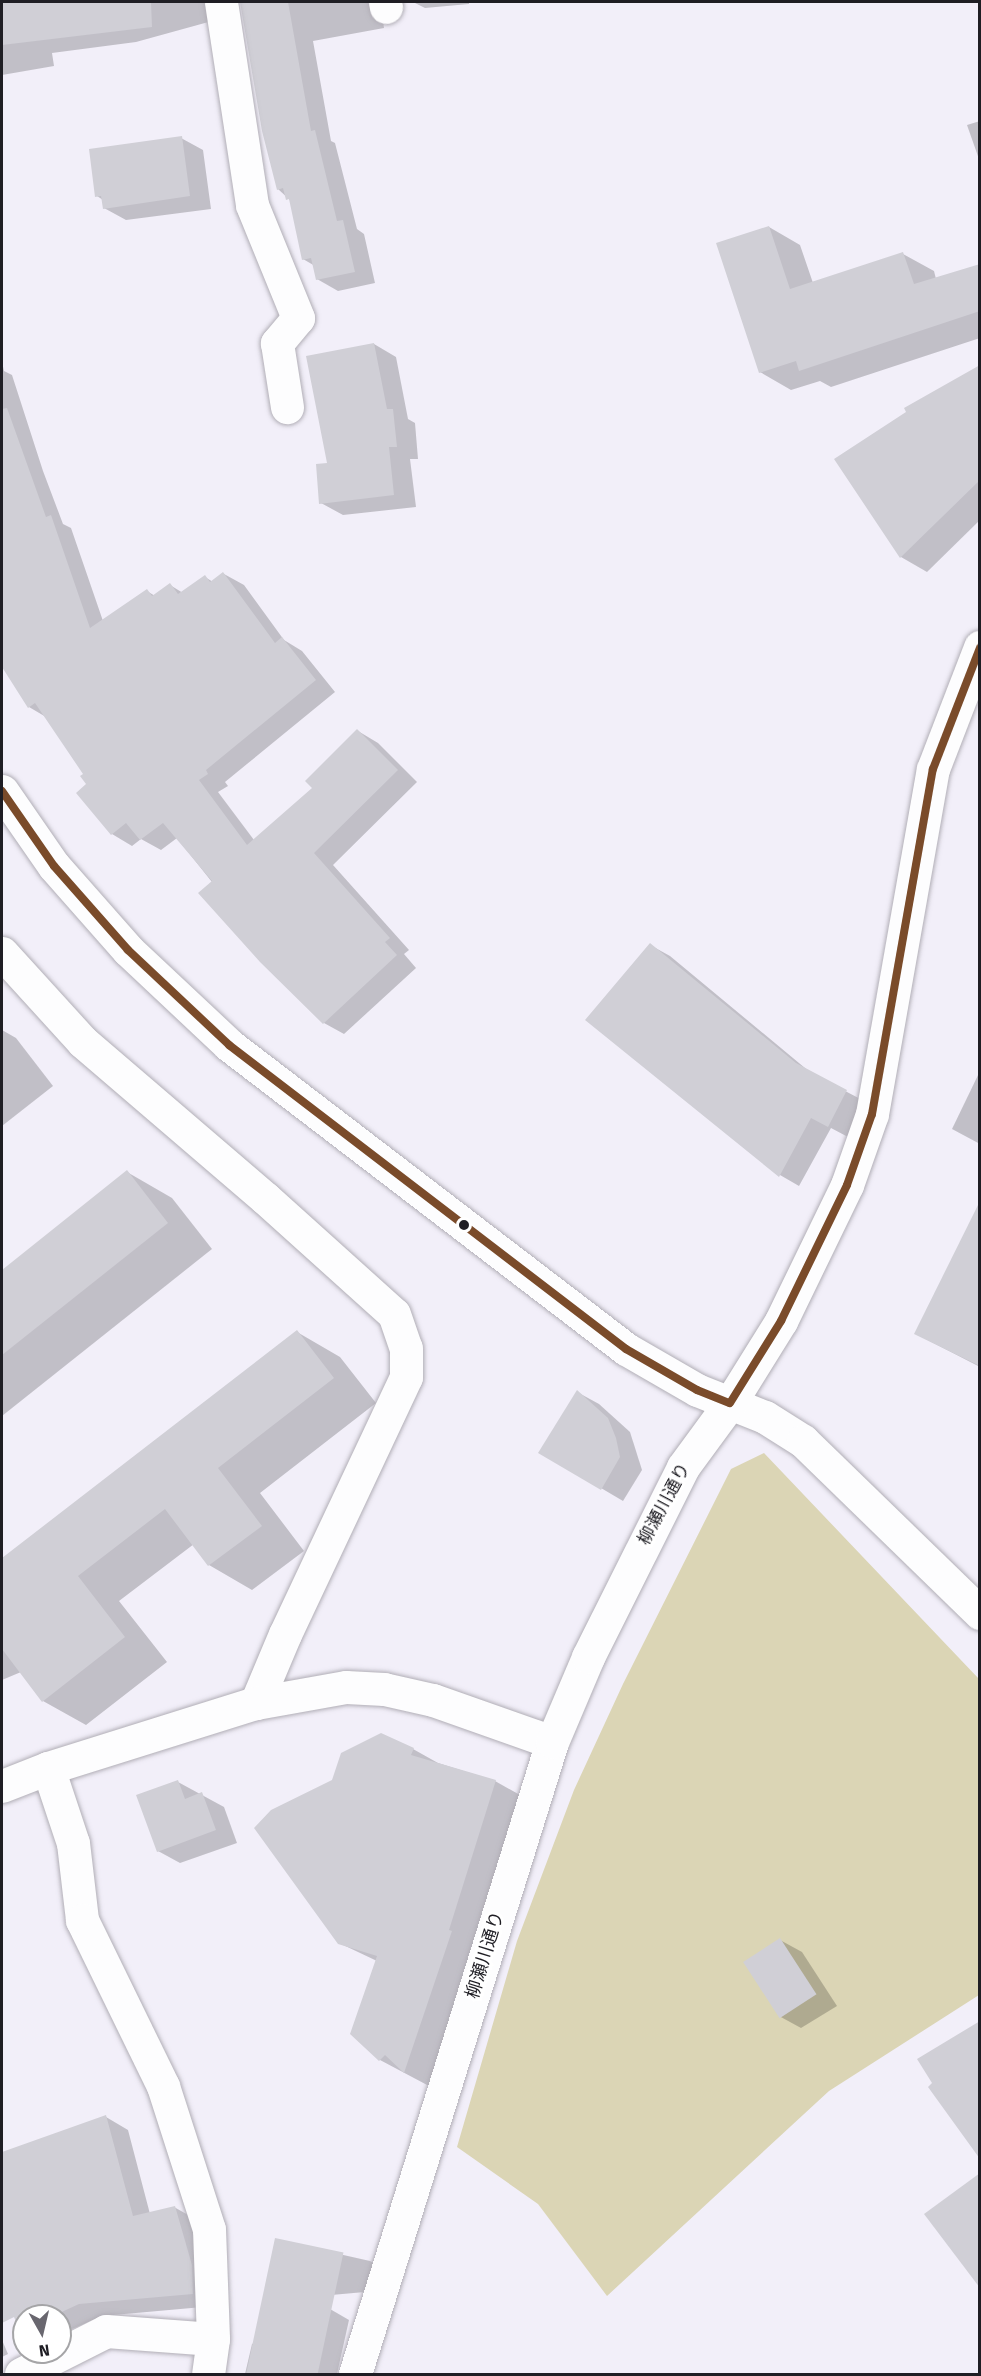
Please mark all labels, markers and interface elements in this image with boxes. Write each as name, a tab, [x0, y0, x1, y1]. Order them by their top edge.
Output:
unlabelled marker	[458, 1219, 470, 1231]
street label: 柳瀬川通り	[633, 1459, 695, 1549]
street label: 柳瀬川通り	[462, 1909, 508, 2001]
north arrow	[12, 2304, 72, 2364]
text: N	[38, 2340, 51, 2360]

